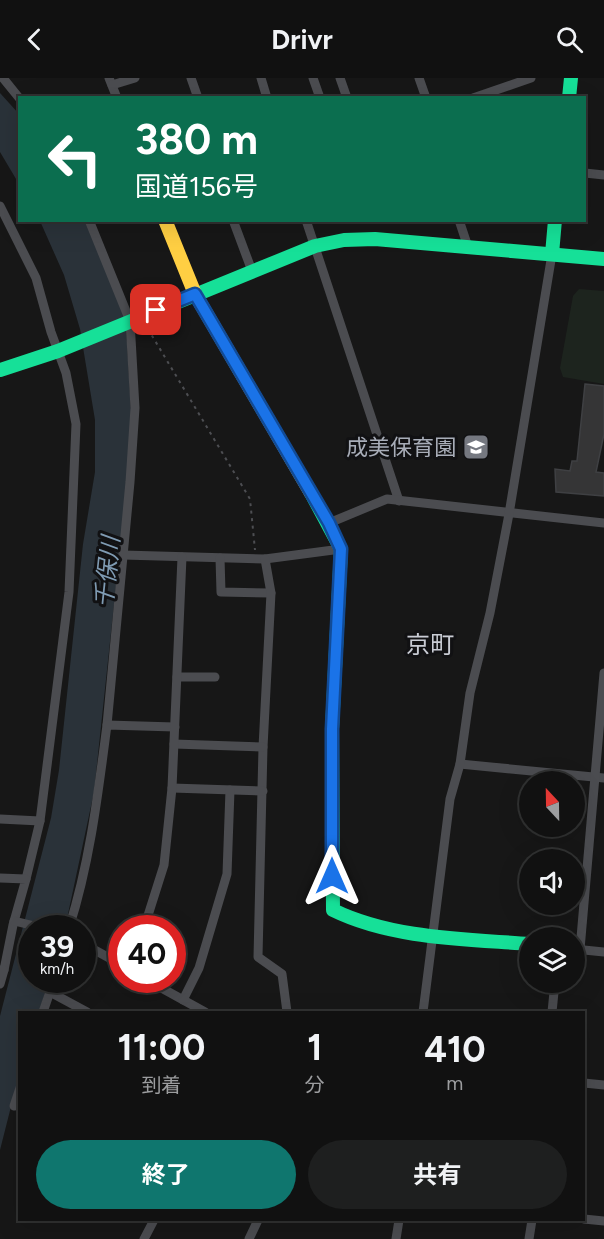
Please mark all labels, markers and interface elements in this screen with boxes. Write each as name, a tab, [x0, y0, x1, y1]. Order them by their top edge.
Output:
icon: back	[18, 23, 51, 56]
text: Drivr	[271, 23, 333, 56]
icon: search	[553, 23, 586, 56]
text: 380 m	[135, 114, 258, 165]
icon: left	[36, 120, 114, 198]
text: 国道156号	[135, 170, 258, 203]
pin	[130, 284, 181, 335]
icon: arrive	[139, 293, 172, 326]
school or university icon: 成美保育園	[461, 432, 491, 462]
place label: 成美保育園	[346, 434, 456, 461]
water label: 千保川	[89, 532, 125, 609]
district label: 京町	[406, 630, 454, 659]
north arrow	[519, 771, 585, 837]
map controls	[519, 771, 585, 993]
position arrow	[300, 844, 364, 908]
button: sound	[519, 849, 585, 915]
speed limit sign: 40	[108, 915, 186, 993]
button: layers	[519, 927, 585, 993]
text: 39	[40, 928, 74, 965]
text: km/h	[40, 960, 74, 978]
text: 11:00	[117, 1026, 205, 1069]
text: 1	[307, 1026, 322, 1069]
text: 410	[424, 1028, 486, 1071]
text: m	[446, 1071, 463, 1095]
text: 到着	[141, 1073, 181, 1097]
text: 分	[305, 1073, 325, 1097]
button: 終了	[36, 1140, 296, 1209]
button: 共有	[308, 1140, 567, 1209]

